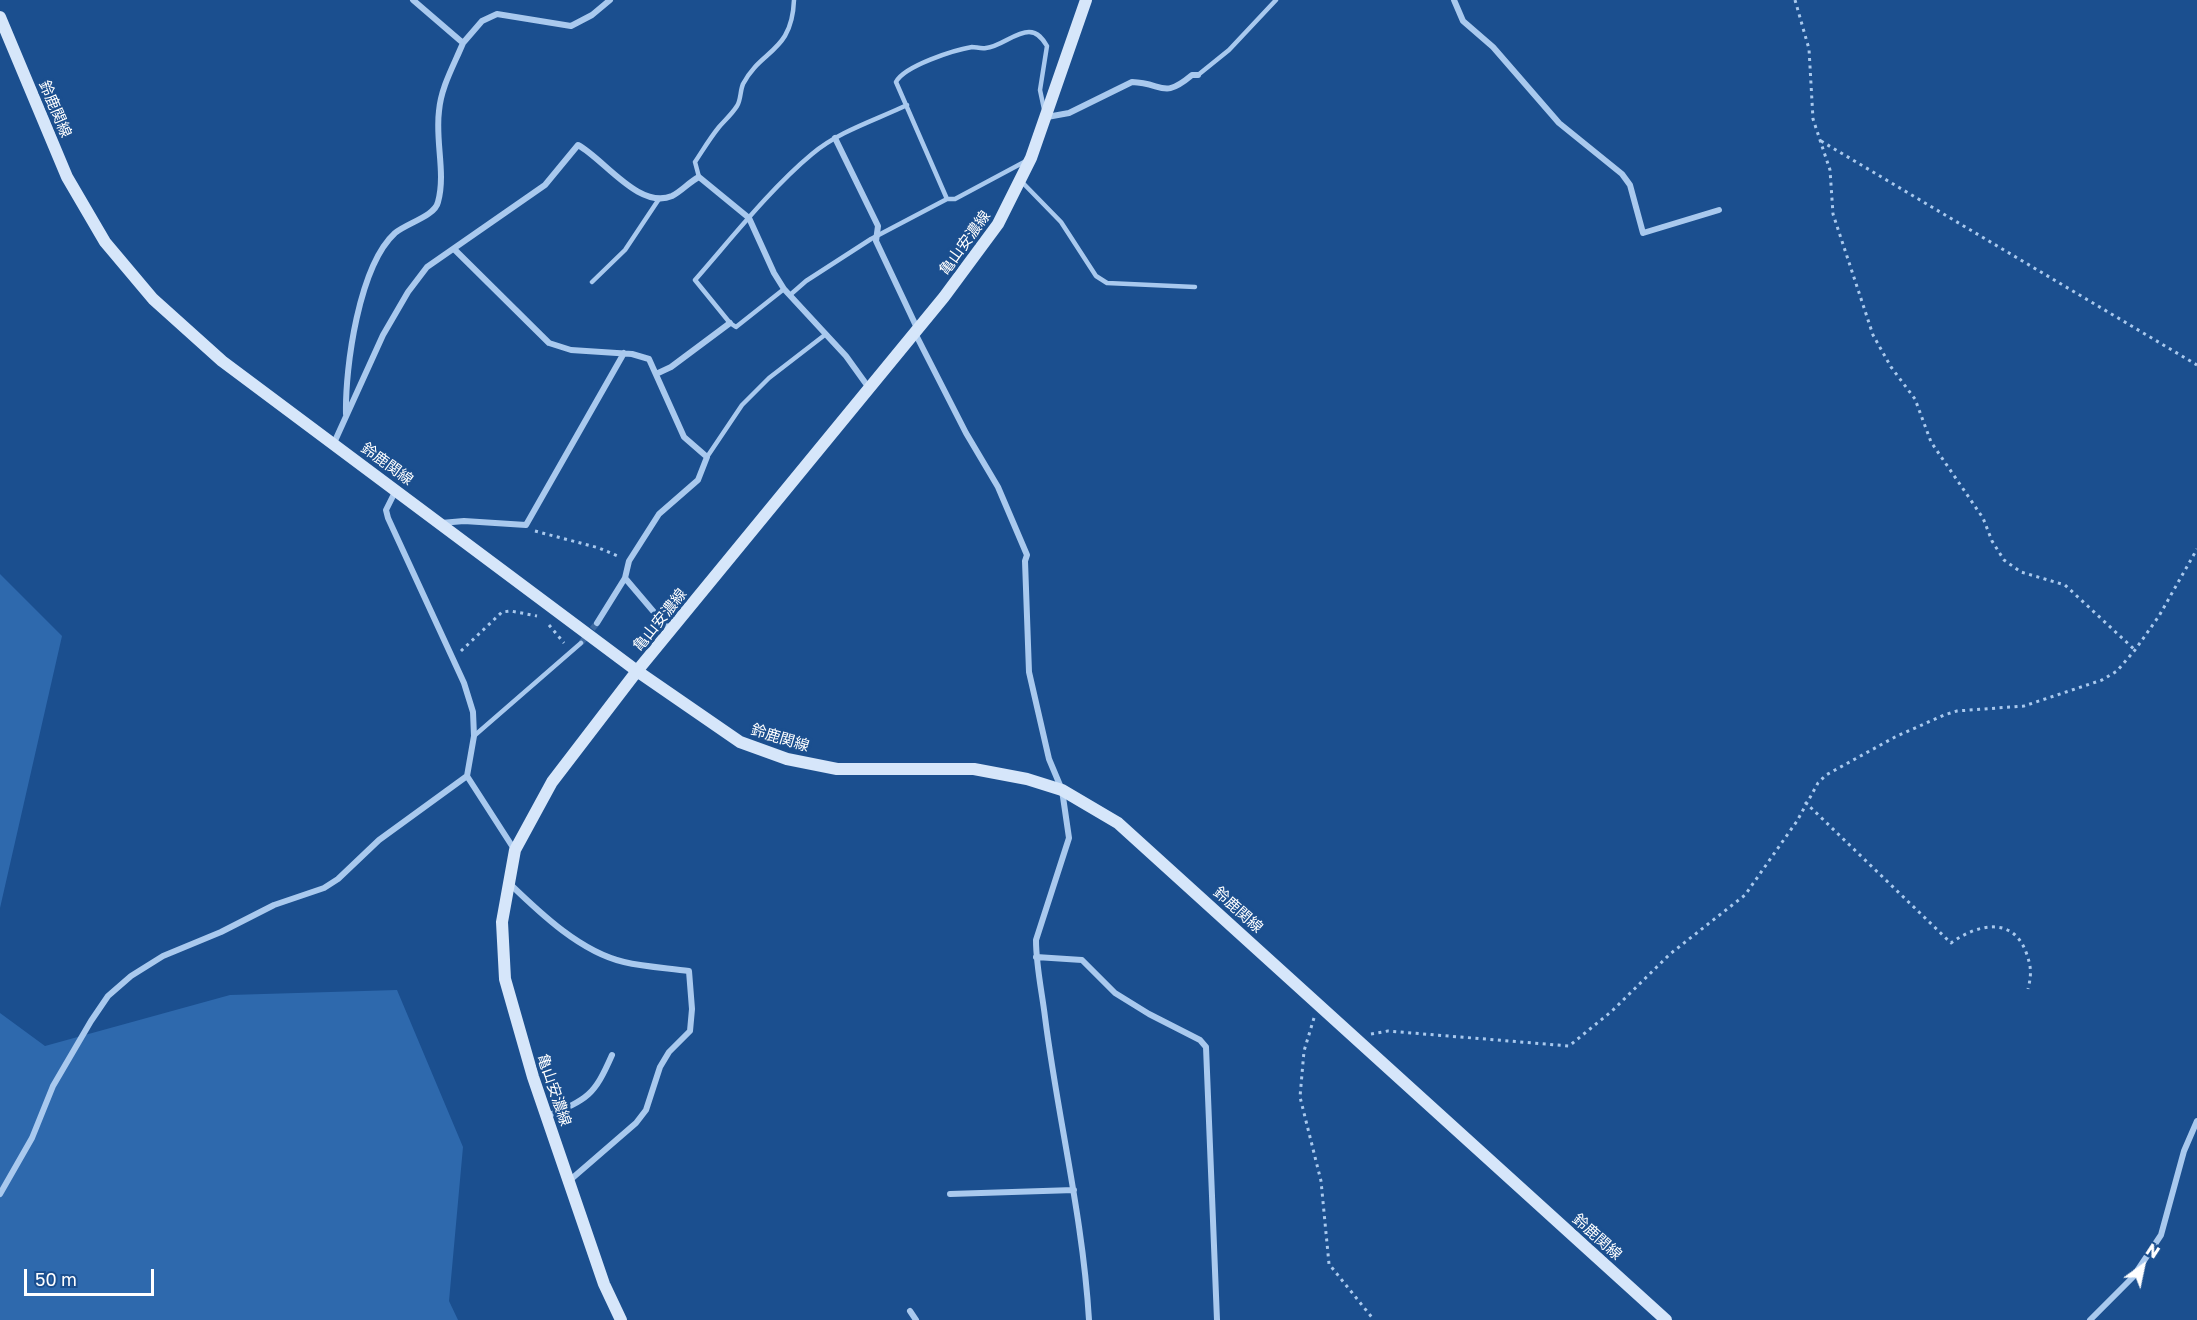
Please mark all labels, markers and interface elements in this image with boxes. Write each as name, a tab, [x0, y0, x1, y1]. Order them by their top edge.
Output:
street label: 鈴鹿関線	[35, 78, 75, 140]
street label: 亀山安濃線	[936, 207, 994, 279]
street label: 鈴鹿関線	[357, 439, 417, 489]
street label: 亀山安濃線	[629, 585, 691, 655]
street label: 鈴鹿関線	[749, 721, 811, 755]
street label: 鈴鹿関線	[1210, 883, 1266, 937]
street label: 亀山安濃線	[533, 1052, 575, 1128]
street label: 鈴鹿関線	[1569, 1210, 1625, 1264]
north arrow	[2113, 1236, 2173, 1296]
text: N	[2142, 1239, 2163, 1263]
scale bar	[27, 1257, 158, 1295]
text: 50 m	[35, 1268, 77, 1290]

